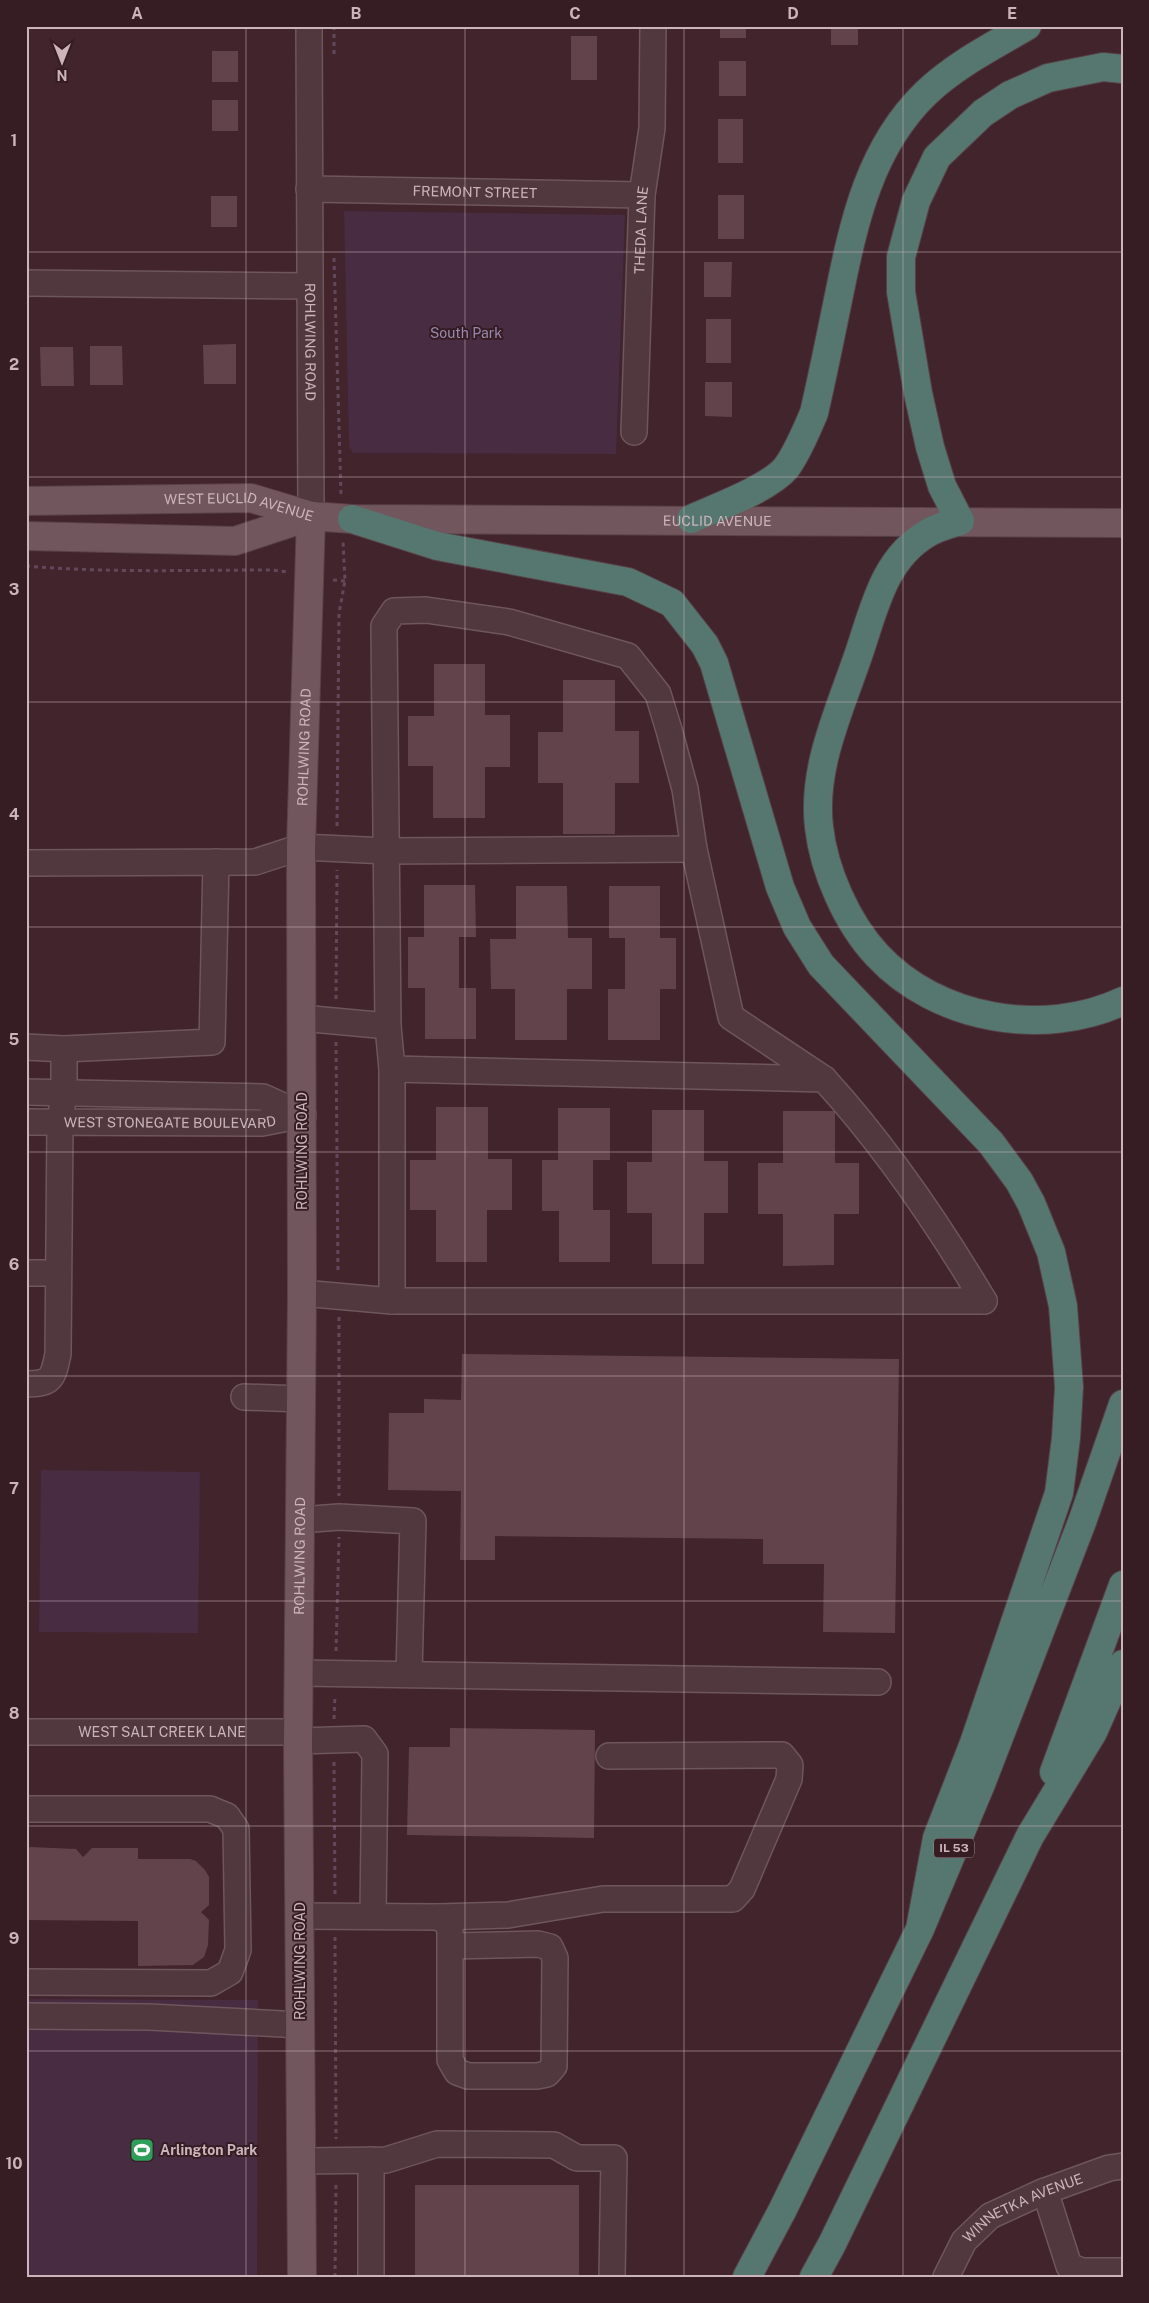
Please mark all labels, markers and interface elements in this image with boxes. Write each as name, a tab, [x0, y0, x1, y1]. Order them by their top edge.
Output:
text: A	[131, 4, 143, 23]
text: B	[351, 4, 362, 23]
text: C	[569, 4, 581, 23]
text: D	[787, 4, 799, 23]
text: E	[1007, 4, 1017, 23]
north arrow	[38, 38, 88, 88]
text: N	[57, 67, 67, 83]
text: 1	[11, 131, 17, 150]
street label: FREMONT STREET	[413, 183, 537, 201]
street label: THEDA LANE	[631, 185, 651, 274]
street label: ROHLWING ROAD	[302, 283, 319, 401]
park label: South Park	[430, 325, 502, 341]
text: 2	[9, 355, 19, 374]
street label: WEST EUCLID AVENUE	[164, 489, 315, 524]
street label: EUCLID AVENUE	[663, 513, 772, 529]
text: 3	[9, 580, 19, 599]
street label: ROHLWING ROAD	[294, 688, 314, 806]
text: 4	[9, 805, 20, 824]
text: 5	[9, 1030, 20, 1049]
street label: ROHLWING ROAD	[294, 1092, 310, 1210]
street label: WEST STONEGATE BOULEVARD	[64, 1112, 277, 1131]
text: 6	[9, 1255, 19, 1274]
text: 7	[9, 1479, 19, 1498]
street label: ROHLWING ROAD	[291, 1497, 308, 1615]
text: 8	[9, 1704, 20, 1723]
street label: WEST SALT CREEK LANE	[78, 1724, 246, 1740]
road number: IL 53	[934, 1839, 974, 1858]
street label: ROHLWING ROAD	[292, 1902, 308, 2020]
text: 9	[9, 1929, 19, 1948]
sports icon: Arlington Park	[129, 2137, 155, 2163]
place label: Arlington Park	[160, 2142, 257, 2158]
text: 10	[5, 2154, 23, 2173]
street label: WINNETKA AVENUE	[960, 2170, 1085, 2246]

